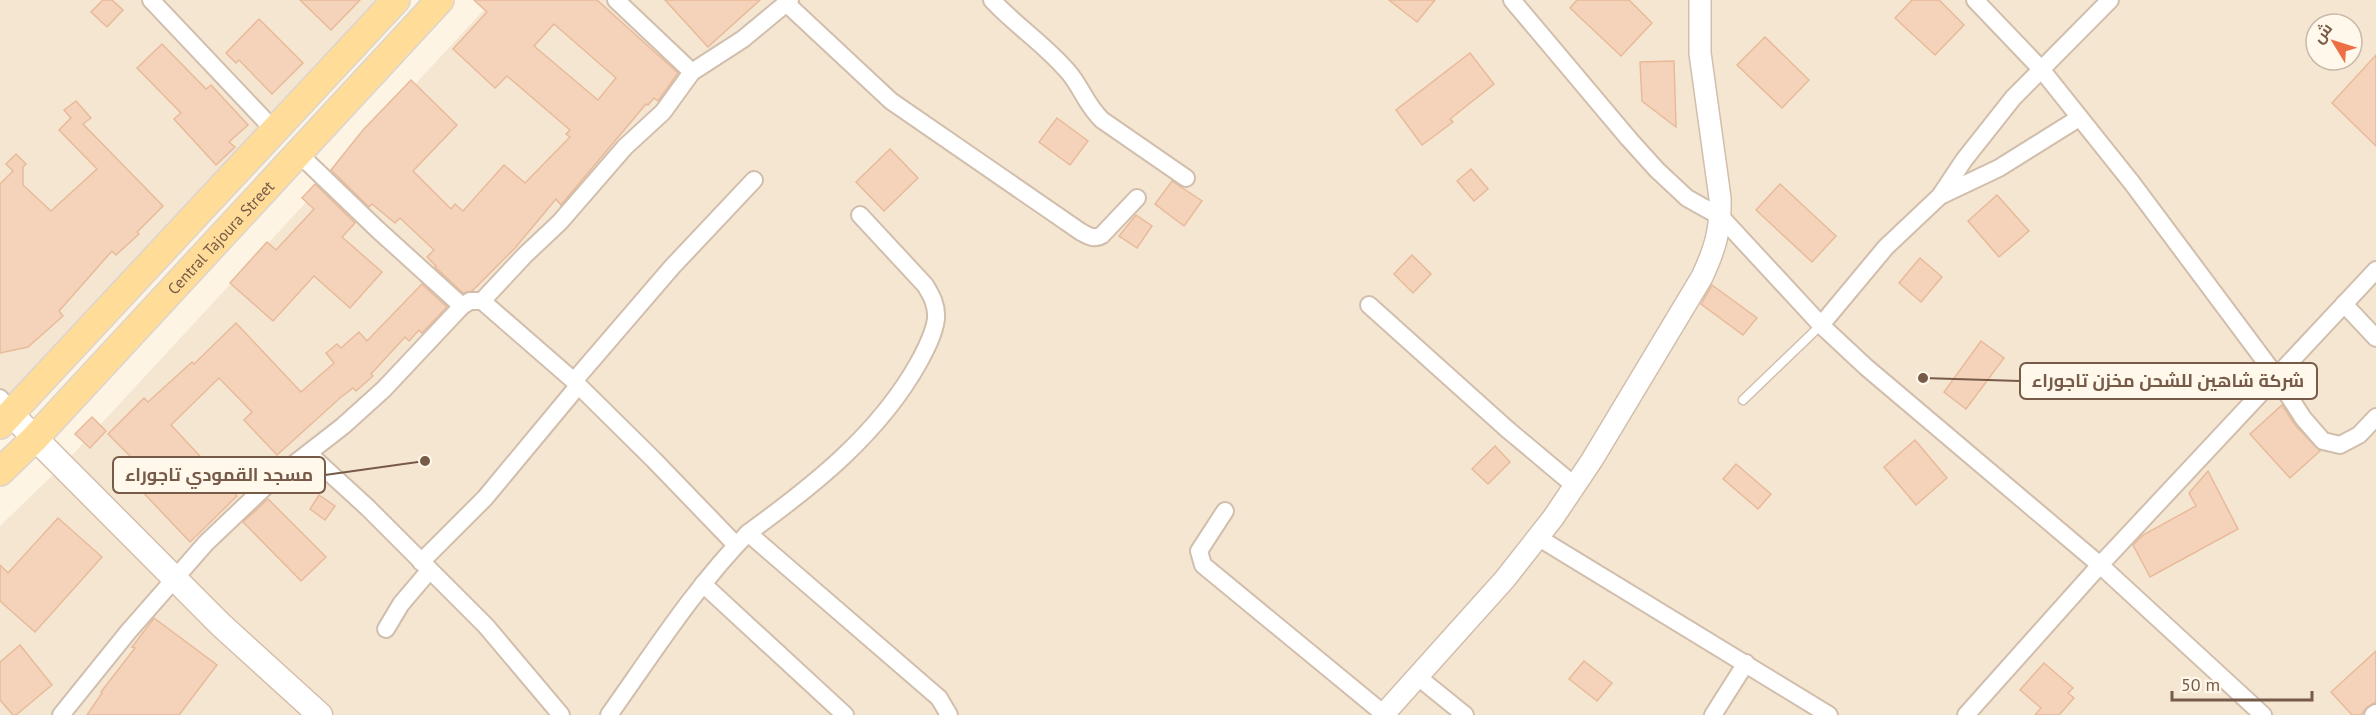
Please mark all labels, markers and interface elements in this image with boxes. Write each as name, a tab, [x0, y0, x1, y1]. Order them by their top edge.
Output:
north arrow	[2304, 12, 2364, 72]
text: ش	[2308, 19, 2336, 47]
street label: Central Tajoura Street	[163, 176, 278, 299]
callout: شركة شاهين للشحن مخزن تاجوراء	[2020, 363, 2317, 399]
text: شركة شاهين للشحن مخزن تاجوراء	[2032, 369, 2304, 392]
callout: مسجد القمودي تاجوراء	[113, 457, 325, 493]
text: مسجد القمودي تاجوراء	[125, 463, 313, 489]
scale bar	[2172, 664, 2312, 702]
text: 50 m	[2181, 673, 2220, 696]

